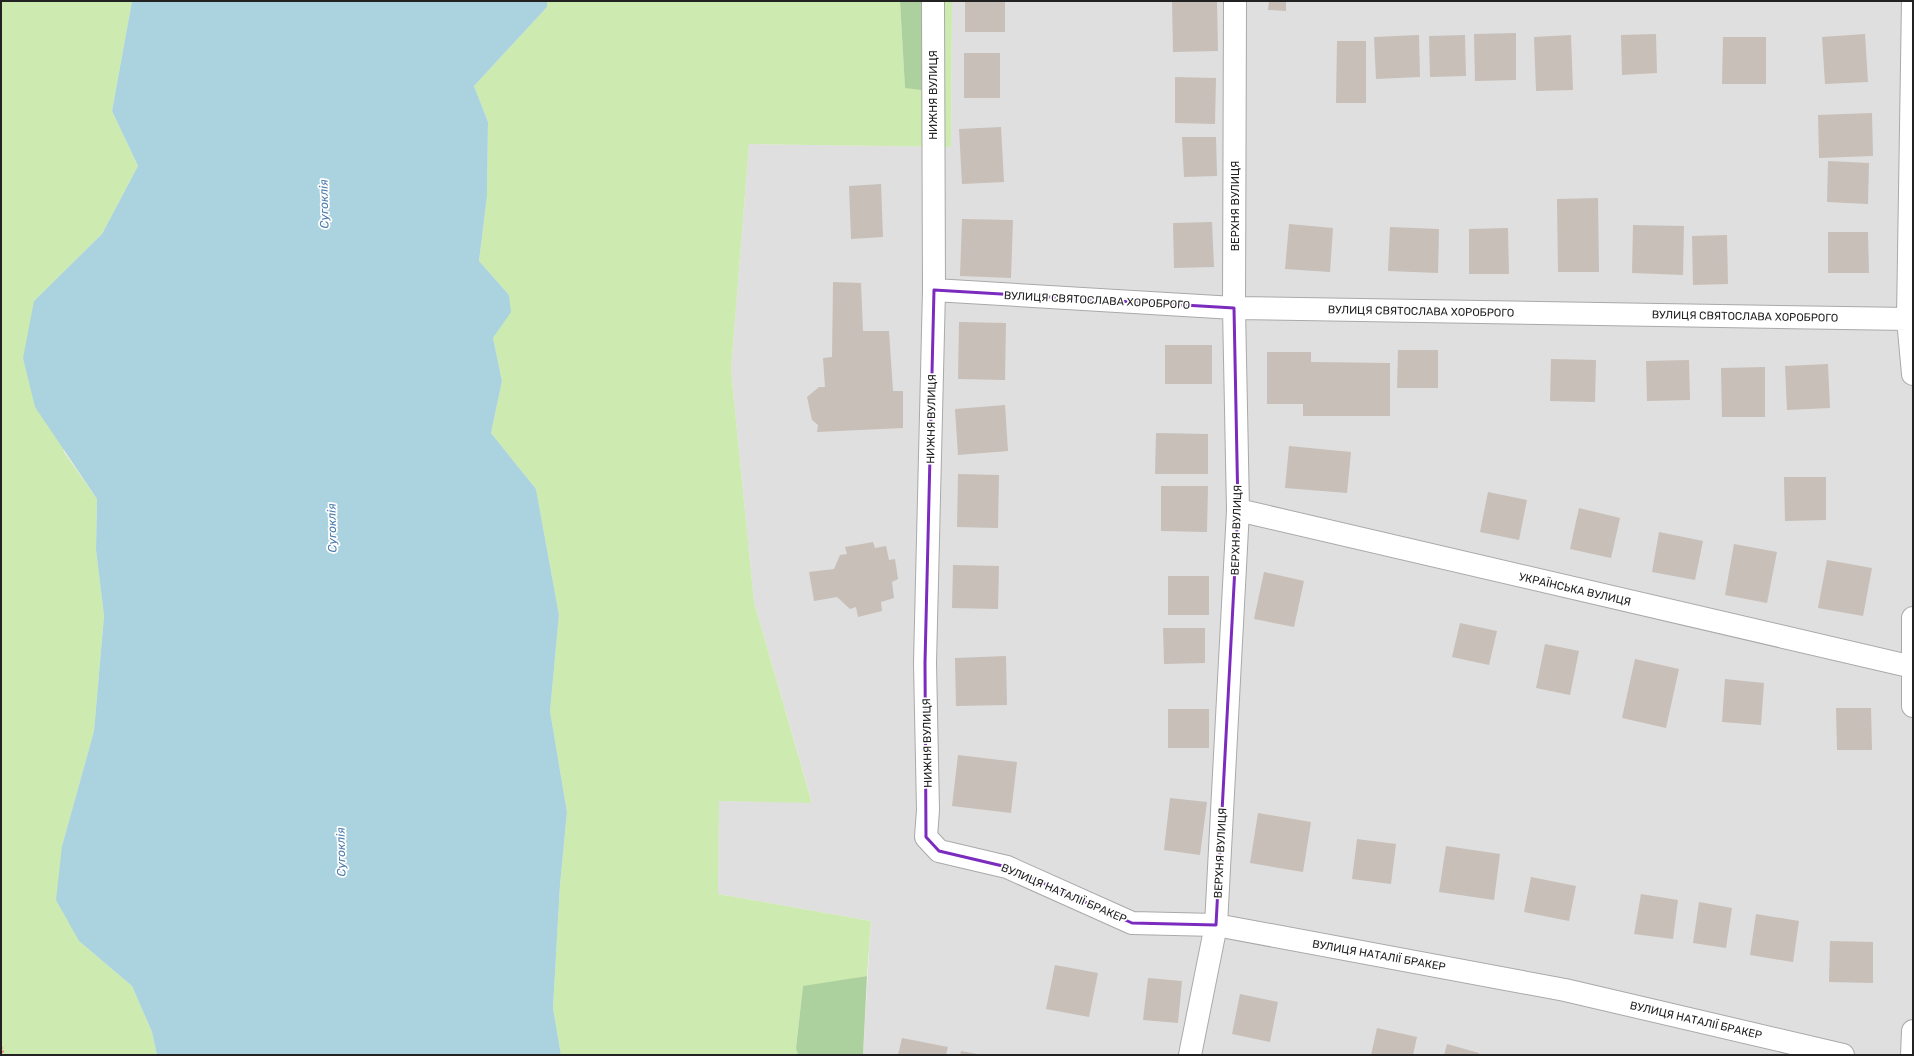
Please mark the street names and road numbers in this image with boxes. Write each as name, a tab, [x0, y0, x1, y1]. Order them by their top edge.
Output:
street label: НИЖНЯ ВУЛИЦЯ	[927, 50, 940, 140]
street label: ВЕРХНЯ ВУЛИЦЯ	[1229, 161, 1242, 251]
street label: ВУЛИЦЯ СВЯТОСЛАВА ХОРОБРОГО	[1003, 289, 1190, 312]
street label: ВУЛИЦЯ СВЯТОСЛАВА ХОРОБРОГО	[1328, 303, 1514, 320]
street label: ВУЛИЦЯ СВЯТОСЛАВА ХОРОБРОГО	[1652, 308, 1838, 325]
street label: НИЖНЯ ВУЛИЦЯ	[924, 374, 939, 464]
street label: ВЕРХНЯ ВУЛИЦЯ	[1228, 485, 1245, 576]
street label: УКРАЇНСЬКА ВУЛИЦЯ	[1518, 570, 1632, 609]
street label: НИЖНЯ ВУЛИЦЯ	[920, 698, 935, 788]
street label: ВЕРХНЯ ВУЛИЦЯ	[1212, 807, 1229, 899]
street label: ВУЛИЦЯ НАТАЛІЇ БРАКЕР	[999, 861, 1129, 926]
street label: ВУЛИЦЯ НАТАЛІЇ БРАКЕР	[1311, 937, 1447, 974]
street label: ВУЛИЦЯ НАТАЛІЇ БРАКЕР	[1629, 999, 1763, 1042]

